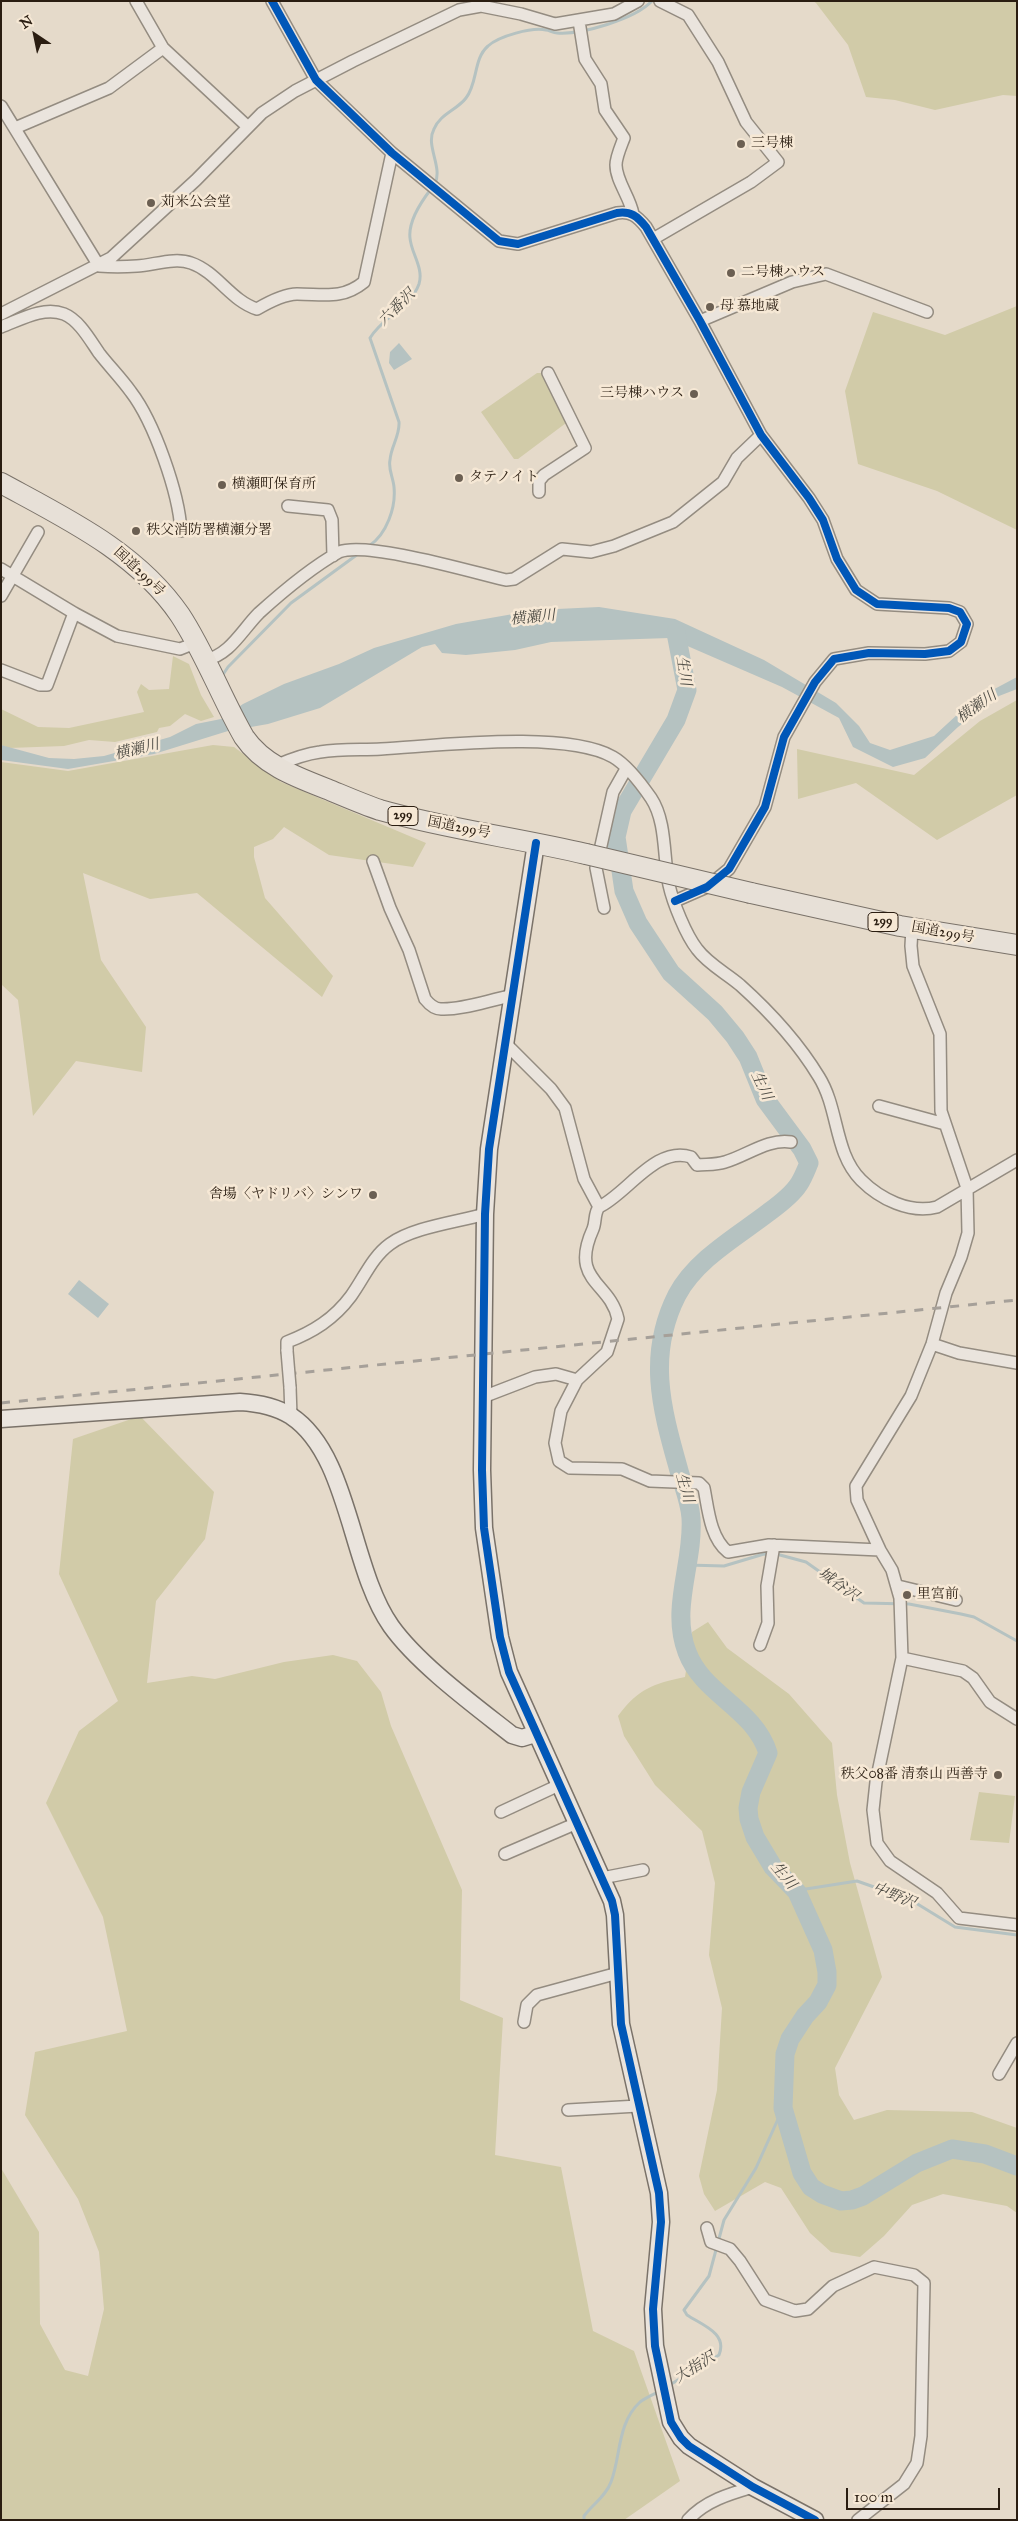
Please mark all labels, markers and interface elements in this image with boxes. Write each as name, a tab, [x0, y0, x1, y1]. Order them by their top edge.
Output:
north arrow	[10, 10, 60, 60]
text: N	[17, 12, 36, 33]
place label: 三号棟	[751, 136, 793, 152]
marker: 三号棟	[735, 138, 747, 150]
place label: 苅米公会堂	[161, 195, 231, 211]
marker: 苅米公会堂	[145, 197, 157, 209]
place label: 二号棟ハウス	[741, 265, 825, 281]
marker: 二号棟ハウス	[725, 267, 737, 279]
water label: 六番沢	[375, 286, 419, 330]
place label: 母 慕地蔵	[720, 299, 779, 315]
marker: 母 慕地蔵	[704, 301, 716, 313]
place label: 三号棟ハウス	[600, 386, 684, 402]
marker: 三号棟ハウス	[688, 388, 700, 400]
place label: タテノイト	[469, 470, 539, 486]
marker: タテノイト	[453, 472, 465, 484]
place label: 横瀬町保育所	[232, 477, 316, 493]
marker: 横瀬町保育所	[216, 479, 228, 491]
place label: 秩父消防署横瀬分署	[146, 523, 272, 539]
marker: 秩父消防署横瀬分署	[130, 525, 142, 537]
street label: 国道299号	[110, 544, 168, 600]
water label: 横瀬川	[510, 607, 556, 629]
water label: 生川	[672, 655, 694, 687]
water label: 横瀬川	[953, 687, 1001, 727]
water label: 横瀬川	[113, 736, 161, 764]
road number: 299	[388, 806, 418, 826]
street label: 国道299号	[426, 814, 492, 842]
road number: 299	[868, 912, 898, 932]
street label: 国道299号	[910, 919, 976, 947]
water label: 生川	[747, 1069, 775, 1103]
place label: 舎場〈ヤドリバ〉シンワ	[209, 1187, 363, 1203]
marker: 舎場〈ヤドリバ〉シンワ	[367, 1189, 379, 1201]
water label: 生川	[671, 1471, 697, 1505]
water label: 城谷沢	[815, 1564, 861, 1606]
place label: 里宮前	[917, 1587, 959, 1603]
marker: 里宮前	[901, 1589, 913, 1601]
place label: 秩父08番 清泰山 西善寺	[840, 1767, 988, 1783]
marker: 秩父08番 清泰山 西善寺	[992, 1769, 1004, 1781]
water label: 生川	[766, 1859, 800, 1893]
water label: 中野沢	[870, 1879, 918, 1913]
water label: 大指沢	[671, 2348, 719, 2388]
scale bar	[848, 2478, 1002, 2510]
text: 100 m	[854, 2488, 893, 2506]

